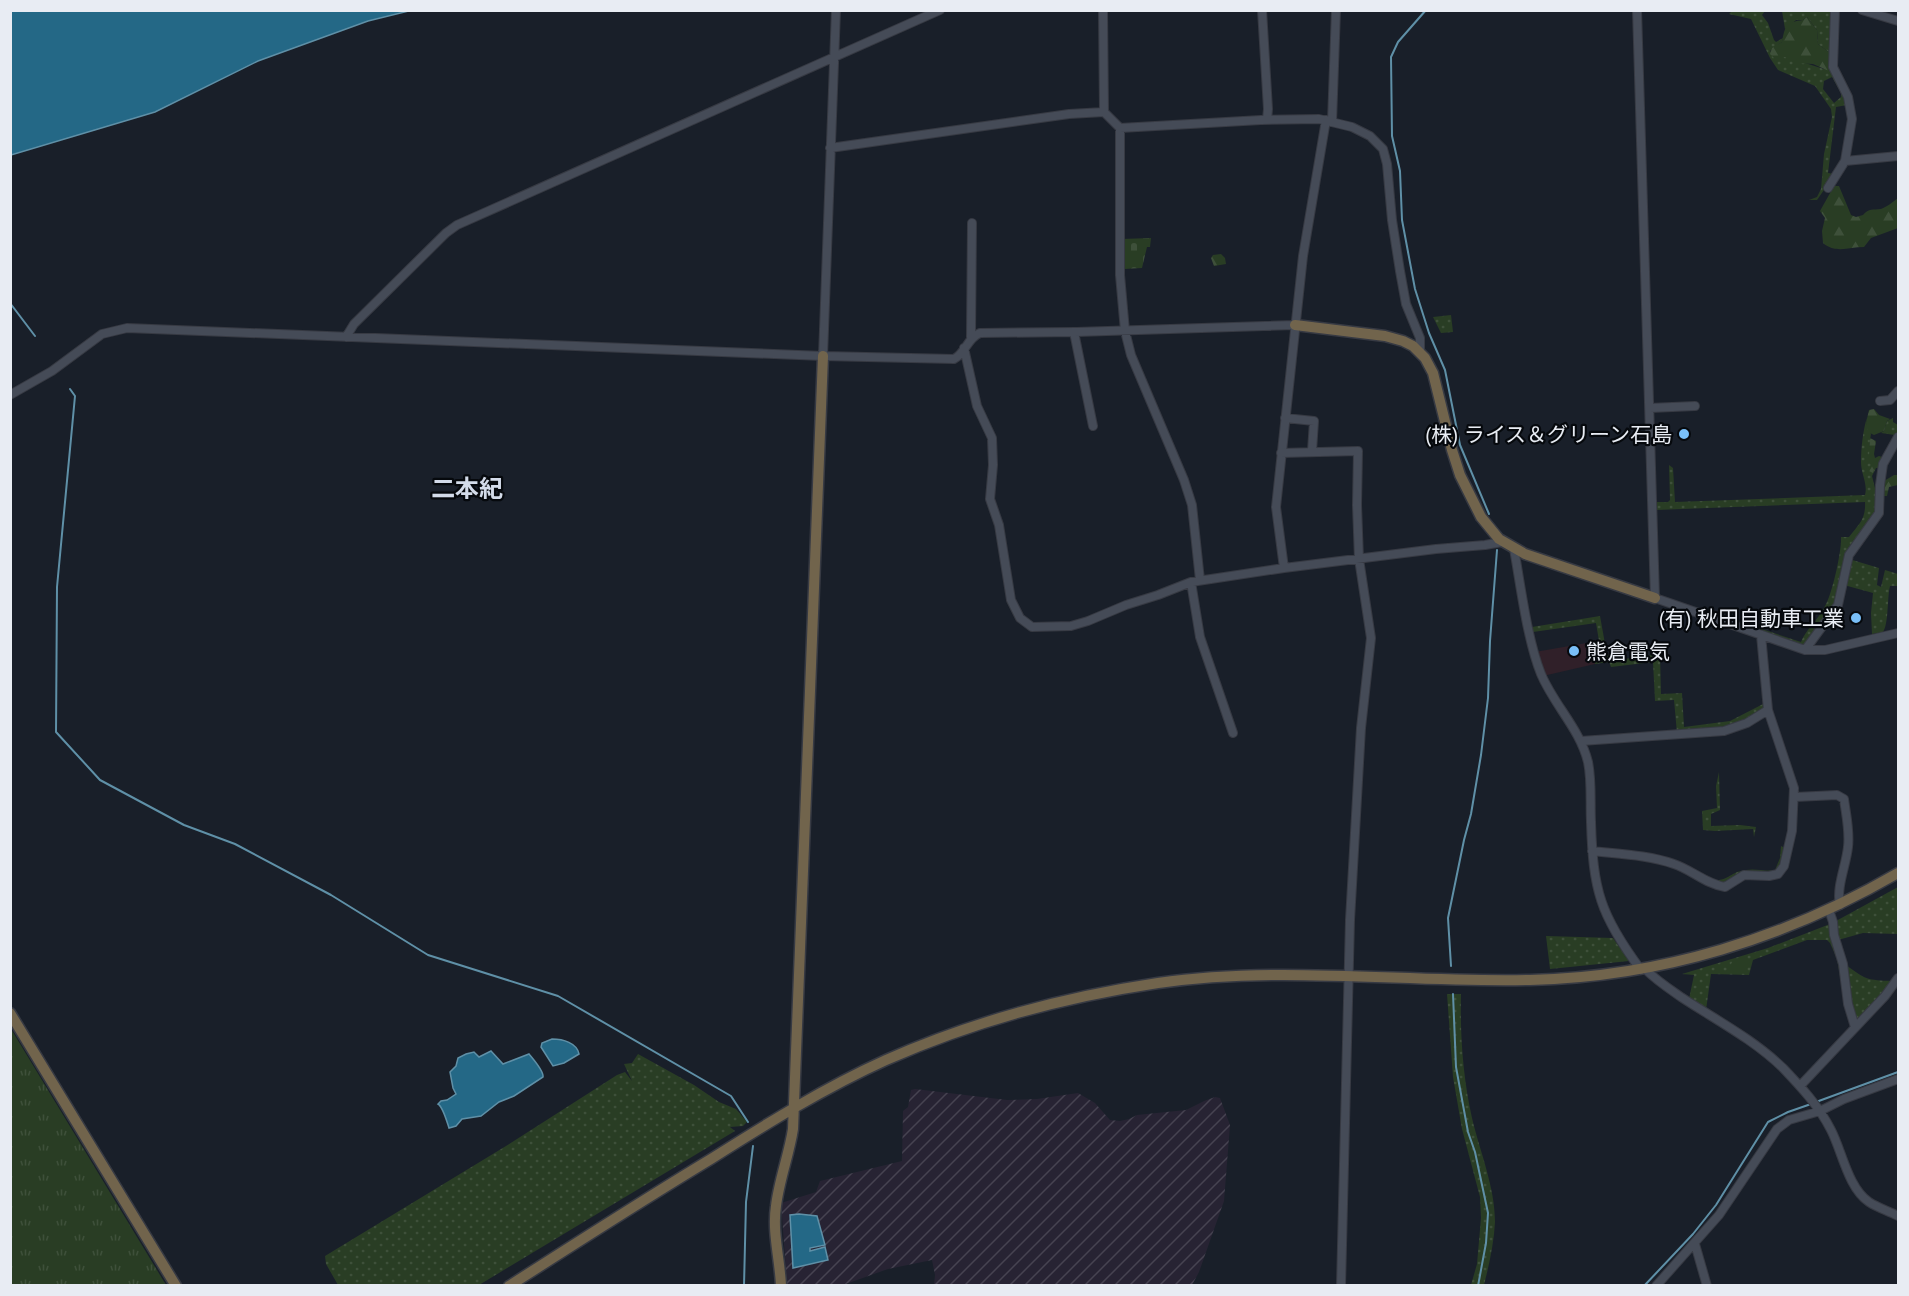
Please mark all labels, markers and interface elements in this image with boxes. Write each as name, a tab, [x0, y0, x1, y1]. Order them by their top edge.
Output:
place label: (株) ライス＆グリーン石島	[1425, 421, 1672, 448]
marker: (株) ライス＆グリーン石島	[1677, 427, 1691, 441]
district label: 二本紀	[431, 473, 503, 504]
place label: (有) 秋田自動車工業	[1659, 605, 1844, 632]
marker: (有) 秋田自動車工業	[1849, 611, 1863, 625]
place label: 熊倉電気	[1586, 638, 1670, 665]
marker: 熊倉電気	[1567, 644, 1581, 658]

